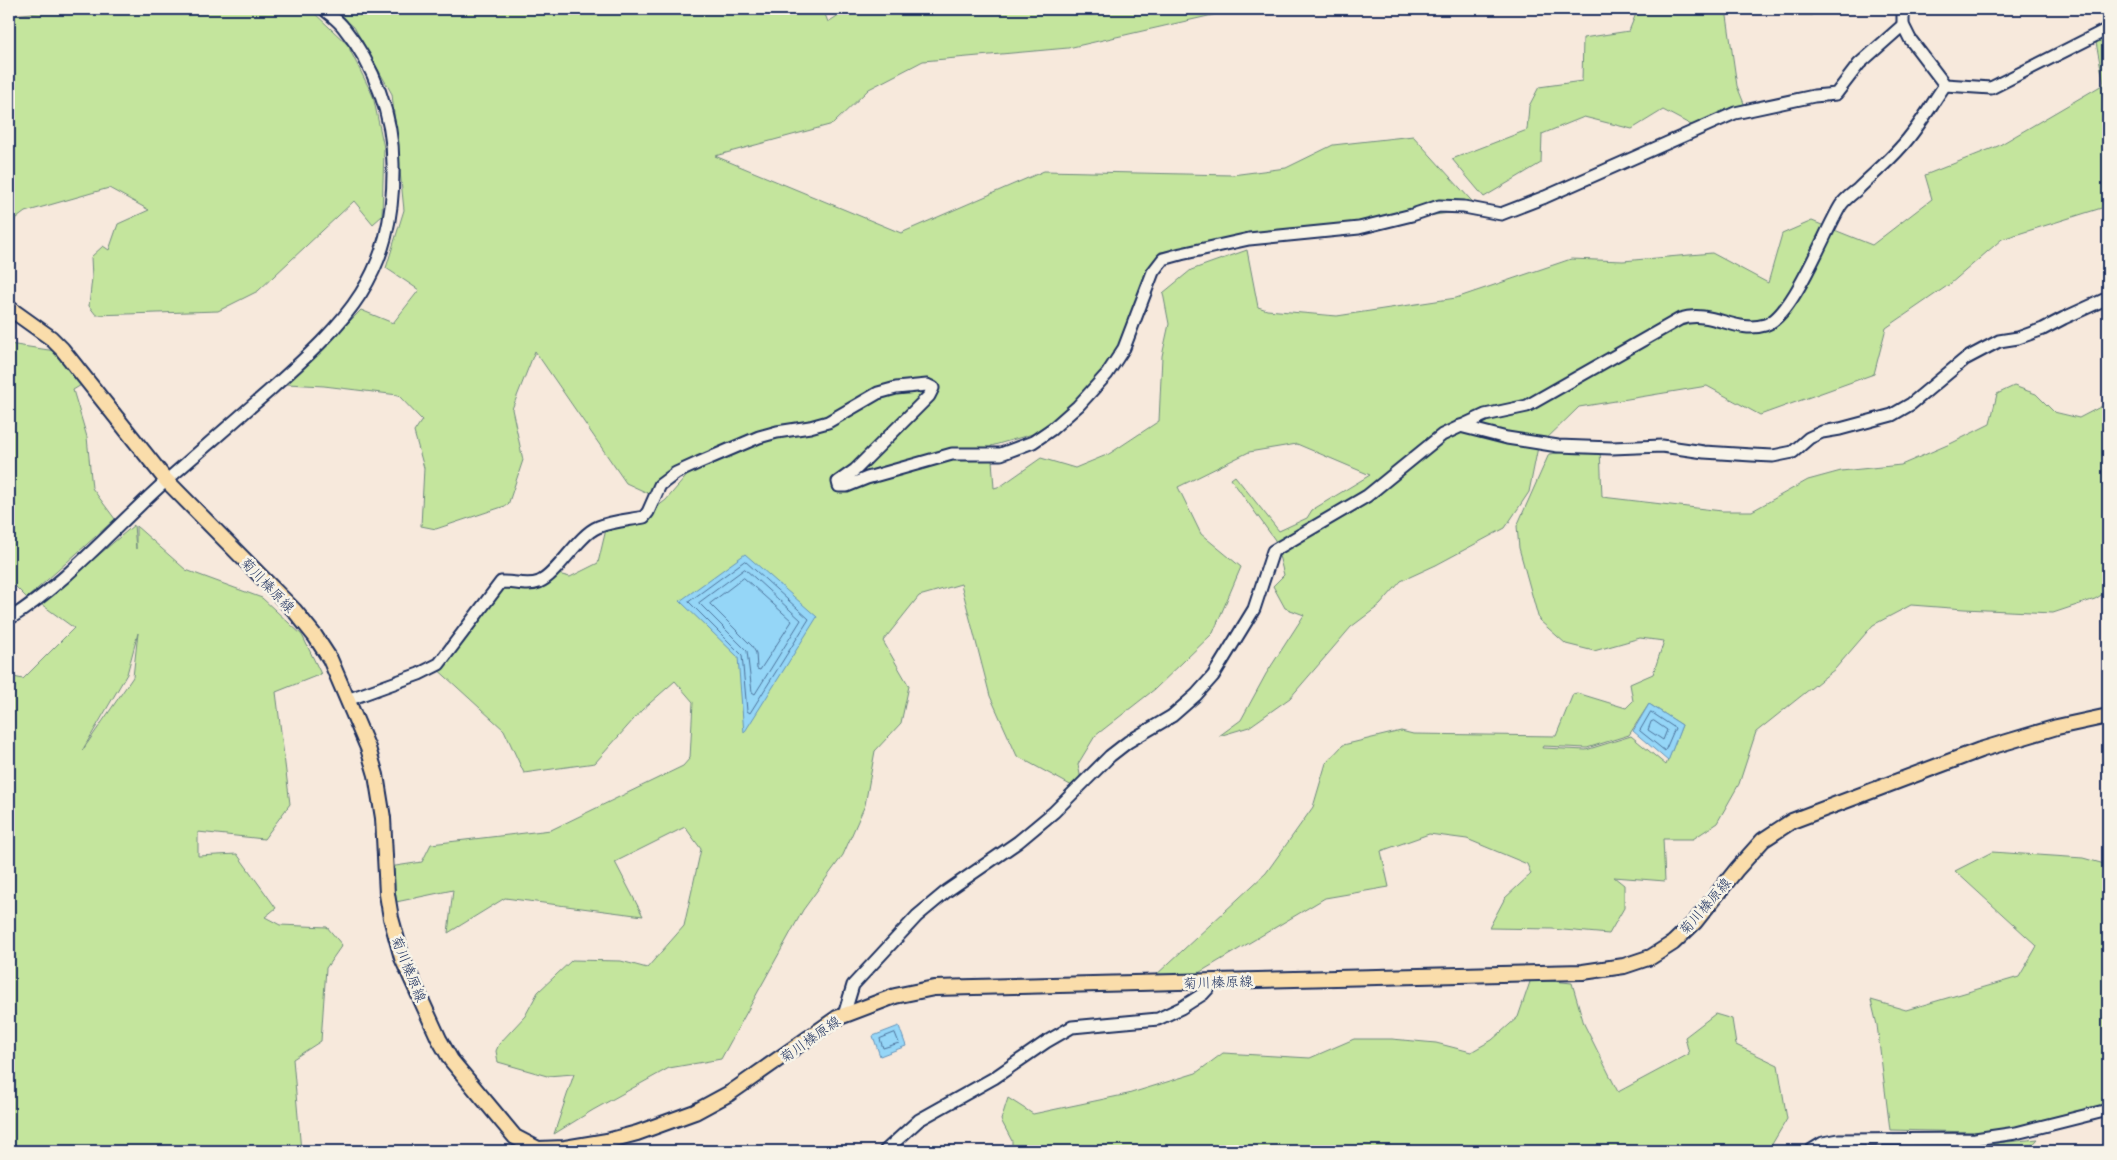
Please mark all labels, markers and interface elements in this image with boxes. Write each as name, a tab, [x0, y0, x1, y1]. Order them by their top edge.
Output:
street label: 菊川榛原線	[237, 554, 298, 616]
street label: 菊川榛原線	[1676, 874, 1735, 938]
street label: 菊川榛原線	[388, 934, 430, 1005]
street label: 菊川榛原線	[1183, 973, 1253, 992]
street label: 菊川榛原線	[777, 1012, 844, 1066]

